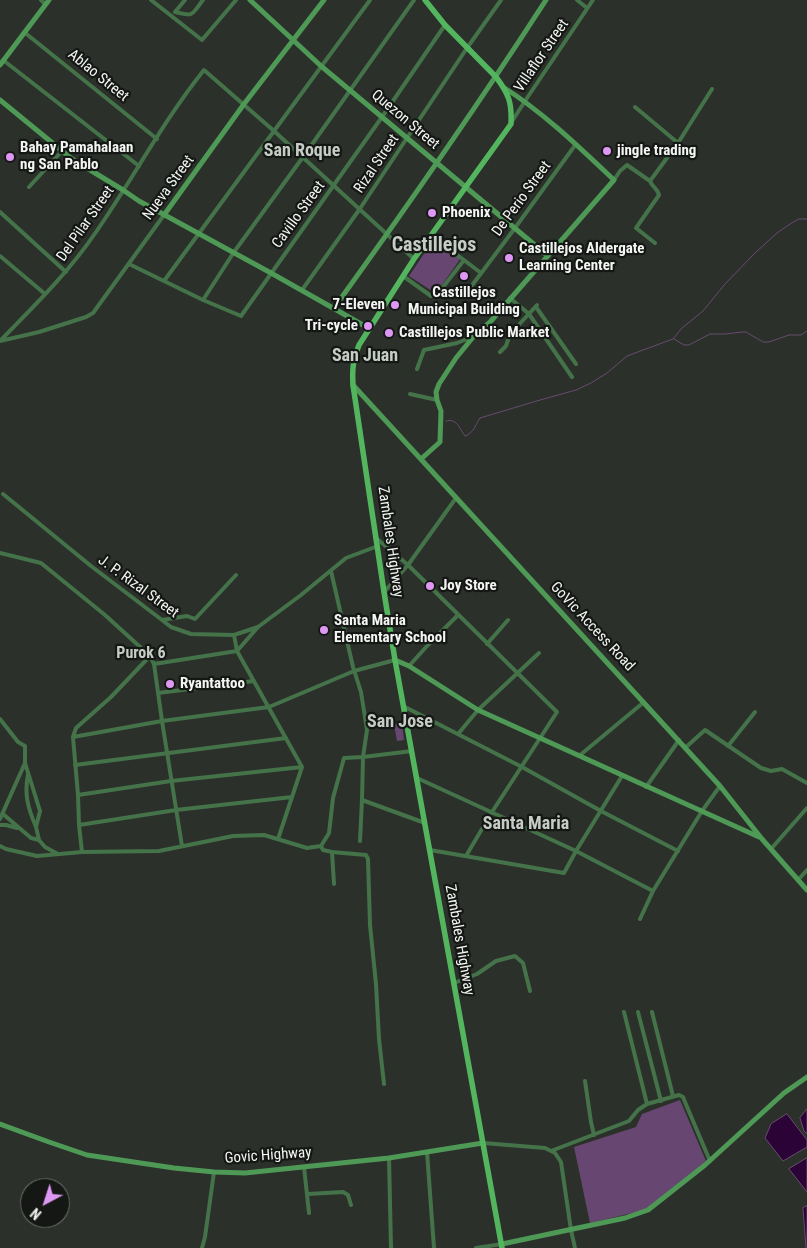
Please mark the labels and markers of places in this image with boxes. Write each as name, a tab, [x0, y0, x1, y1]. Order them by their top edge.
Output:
place label: Bahay Pamahalaan ng San Pablo	[20, 139, 133, 174]
place label: jingle trading	[617, 142, 696, 160]
marker: jingle trading	[601, 145, 613, 157]
marker: Bahay Pamahalaan ng San Pablo	[4, 151, 16, 163]
place label: Phoenix	[442, 204, 490, 222]
marker: Phoenix	[426, 207, 438, 219]
place label: Castillejos Aldergate Learning Center	[519, 240, 645, 275]
marker: Castillejos Aldergate Learning Center	[503, 252, 515, 264]
marker: Castillejos Municipal Building	[458, 270, 470, 282]
place label: Castillejos Municipal Building	[408, 284, 520, 319]
place label: 7-Eleven	[333, 296, 385, 314]
marker: 7-Eleven	[389, 299, 401, 311]
place label: Tri-cycle	[305, 317, 358, 335]
marker: Tri-cycle	[362, 320, 374, 332]
place label: Castillejos Public Market	[399, 324, 549, 342]
marker: Castillejos Public Market	[383, 327, 395, 339]
place label: Joy Store	[440, 577, 497, 595]
marker: Joy Store	[424, 580, 436, 592]
place label: Santa Maria Elementary School	[334, 612, 446, 647]
marker: Santa Maria Elementary School	[318, 624, 330, 636]
place label: Ryantattoo	[180, 675, 245, 693]
marker: Ryantattoo	[164, 678, 176, 690]

